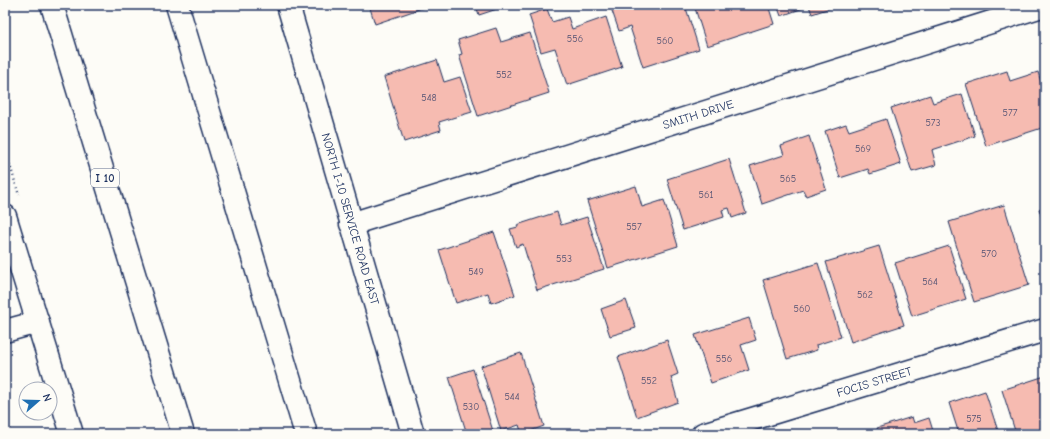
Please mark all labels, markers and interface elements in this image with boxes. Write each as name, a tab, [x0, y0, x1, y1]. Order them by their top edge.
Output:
house number: 556	[567, 33, 583, 45]
house number: 560	[657, 35, 673, 47]
house number: 552	[496, 69, 512, 81]
house number: 548	[421, 92, 437, 104]
street label: SMITH DRIVE	[661, 97, 735, 132]
house number: 577	[1003, 107, 1018, 119]
house number: 573	[925, 117, 941, 129]
street label: NORTH I-10 SERVICE ROAD EAST	[319, 131, 382, 307]
house number: 569	[855, 143, 871, 155]
road number: I 10	[91, 169, 119, 187]
house number: 565	[780, 173, 796, 185]
house number: 561	[699, 189, 713, 201]
house number: 557	[626, 221, 642, 233]
house number: 570	[981, 248, 997, 260]
house number: 553	[556, 253, 572, 265]
house number: 549	[468, 266, 484, 278]
house number: 564	[922, 276, 938, 288]
house number: 562	[857, 289, 873, 301]
house number: 560	[794, 303, 810, 315]
house number: 556	[716, 353, 732, 365]
street label: FOCIS STREET	[835, 364, 914, 400]
house number: 552	[641, 375, 657, 387]
north arrow	[18, 381, 58, 421]
house number: 544	[504, 391, 520, 403]
text: N	[40, 392, 54, 403]
house number: 530	[463, 401, 479, 413]
house number: 575	[966, 413, 982, 425]

